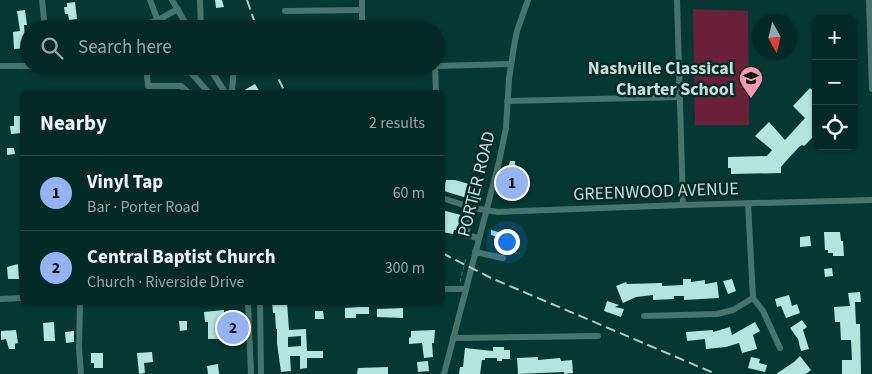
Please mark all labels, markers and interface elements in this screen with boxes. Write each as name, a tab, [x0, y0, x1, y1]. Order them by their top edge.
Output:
north arrow	[752, 15, 797, 60]
map controls	[812, 15, 857, 150]
button: +	[812, 15, 857, 60]
search box	[20, 20, 445, 75]
icon: search	[38, 34, 66, 62]
text: Search here	[78, 34, 172, 61]
place label: Nashville Classical Charter School	[588, 56, 734, 102]
button: −	[812, 60, 857, 105]
school or university icon: Nashville Classical Charter School	[738, 65, 764, 99]
button: locate	[812, 105, 857, 150]
text: Nearby	[40, 108, 107, 138]
text: 2 results	[369, 112, 425, 134]
street label: PORTER ROAD	[451, 129, 502, 240]
pin: 1	[496, 164, 528, 202]
text: Vinyl Tap	[87, 169, 163, 196]
street label: GREENWOOD AVENUE	[573, 176, 739, 207]
text: 1	[52, 182, 60, 204]
text: 60 m	[393, 182, 425, 204]
text: Bar · Porter Road	[87, 196, 200, 218]
your location	[494, 229, 520, 255]
text: Central Baptist Church	[87, 244, 276, 271]
text: 2	[52, 257, 60, 279]
text: 300 m	[385, 257, 425, 279]
text: Church · Riverside Drive	[87, 271, 245, 293]
pin: 2	[217, 309, 249, 347]

